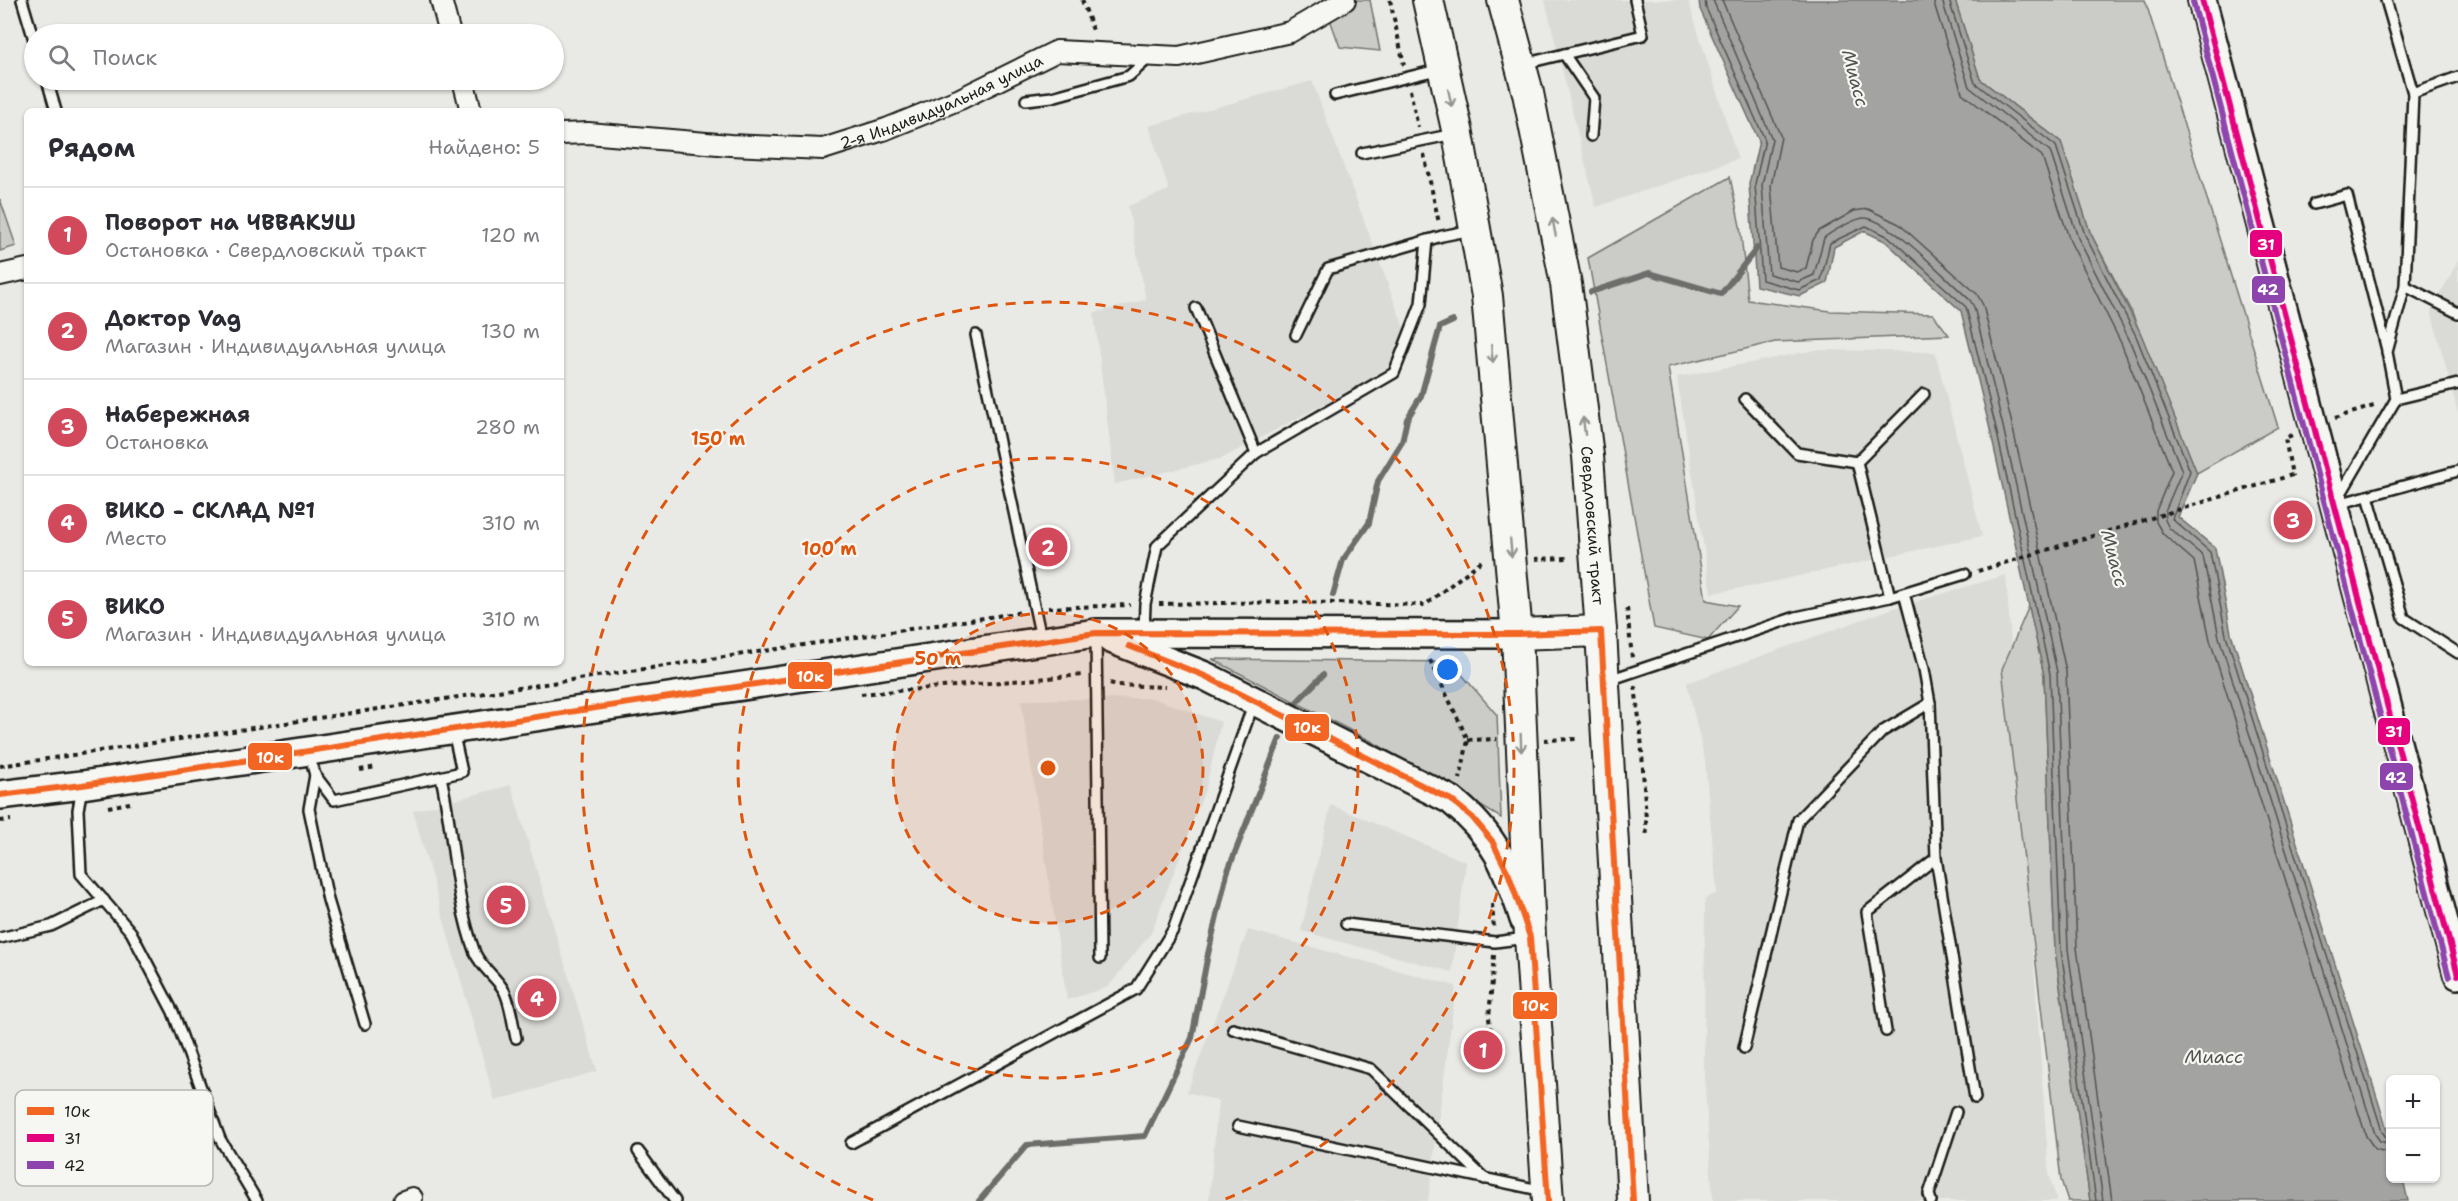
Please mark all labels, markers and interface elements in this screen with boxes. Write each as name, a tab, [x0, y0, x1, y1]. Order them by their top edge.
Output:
search box	[24, 24, 564, 90]
icon: search	[45, 41, 78, 74]
text: Поиск	[93, 43, 157, 72]
water label: Миасс	[1836, 47, 1874, 109]
street label: 2-я Индивидуальная улица	[837, 49, 1046, 154]
one-way arrow	[1445, 88, 1456, 107]
text: Рядом	[48, 130, 135, 165]
text: Найдено: 5	[428, 134, 540, 160]
text: Поворот на ЧВВАКУШ	[105, 208, 356, 237]
one-way arrow	[1548, 217, 1559, 237]
text: 1	[63, 222, 72, 248]
text: 120 m	[481, 222, 540, 248]
line badge: 31	[2249, 229, 2283, 258]
text: 31	[2257, 234, 2275, 255]
text: Остановка · Свердловский тракт	[105, 237, 427, 263]
line badge: 42	[2251, 275, 2286, 304]
text: 42	[2257, 279, 2279, 300]
text: Доктор Vag	[105, 304, 241, 333]
text: 2	[61, 318, 75, 344]
text: 130 m	[481, 318, 540, 344]
text: Магазин · Индивидуальная улица	[105, 333, 446, 359]
one-way arrow	[1487, 343, 1498, 363]
text: Набережная	[105, 400, 250, 429]
text: 3	[61, 414, 75, 440]
text: 280 m	[475, 414, 540, 440]
one-way arrow	[1578, 417, 1589, 437]
text: 150 m	[691, 427, 746, 451]
text: Остановка	[105, 429, 209, 455]
street label: Свердловский тракт	[1576, 445, 1610, 606]
text: ВИКО - СКЛАД №1	[105, 496, 315, 525]
pin: 3	[2274, 498, 2312, 542]
text: 4	[61, 510, 75, 536]
text: 310 m	[481, 510, 540, 536]
pin: 2	[1028, 524, 1068, 570]
text: Место	[105, 525, 167, 551]
water label: Миасс	[2095, 527, 2133, 589]
text: 100 m	[801, 537, 857, 561]
one-way arrow	[1506, 538, 1517, 558]
text: ВИКО	[105, 592, 165, 621]
text: 5	[61, 606, 74, 632]
text: 310 m	[481, 606, 540, 632]
text: Магазин · Индивидуальная улица	[105, 621, 446, 647]
text: 50 m	[915, 647, 962, 671]
your location	[1433, 655, 1462, 684]
line badge: 10к	[787, 661, 833, 690]
text: 10к	[796, 666, 824, 687]
line badge: 10к	[1284, 713, 1330, 742]
text: 10к	[1293, 717, 1321, 738]
line badge: 31	[2377, 717, 2411, 746]
text: 31	[2385, 721, 2403, 742]
one-way arrow	[1516, 732, 1527, 752]
line badge: 10к	[247, 742, 293, 771]
text: 10к	[256, 747, 284, 768]
centre of rings	[1038, 758, 1058, 778]
line badge: 42	[2379, 762, 2414, 791]
text: 42	[2385, 767, 2407, 788]
pin: 5	[486, 882, 526, 928]
pin: 4	[518, 976, 556, 1020]
line badge: 10к	[1512, 991, 1558, 1020]
text: 10к	[1521, 995, 1549, 1016]
pin: 1	[1464, 1028, 1502, 1072]
water label: Миасс	[2185, 1045, 2243, 1069]
map controls	[2386, 1075, 2440, 1183]
button: +	[2386, 1075, 2440, 1129]
legend	[15, 1090, 213, 1186]
text: 10к	[64, 1101, 90, 1122]
text: 31	[64, 1128, 81, 1149]
button: −	[2386, 1129, 2440, 1183]
text: 42	[64, 1155, 85, 1176]

